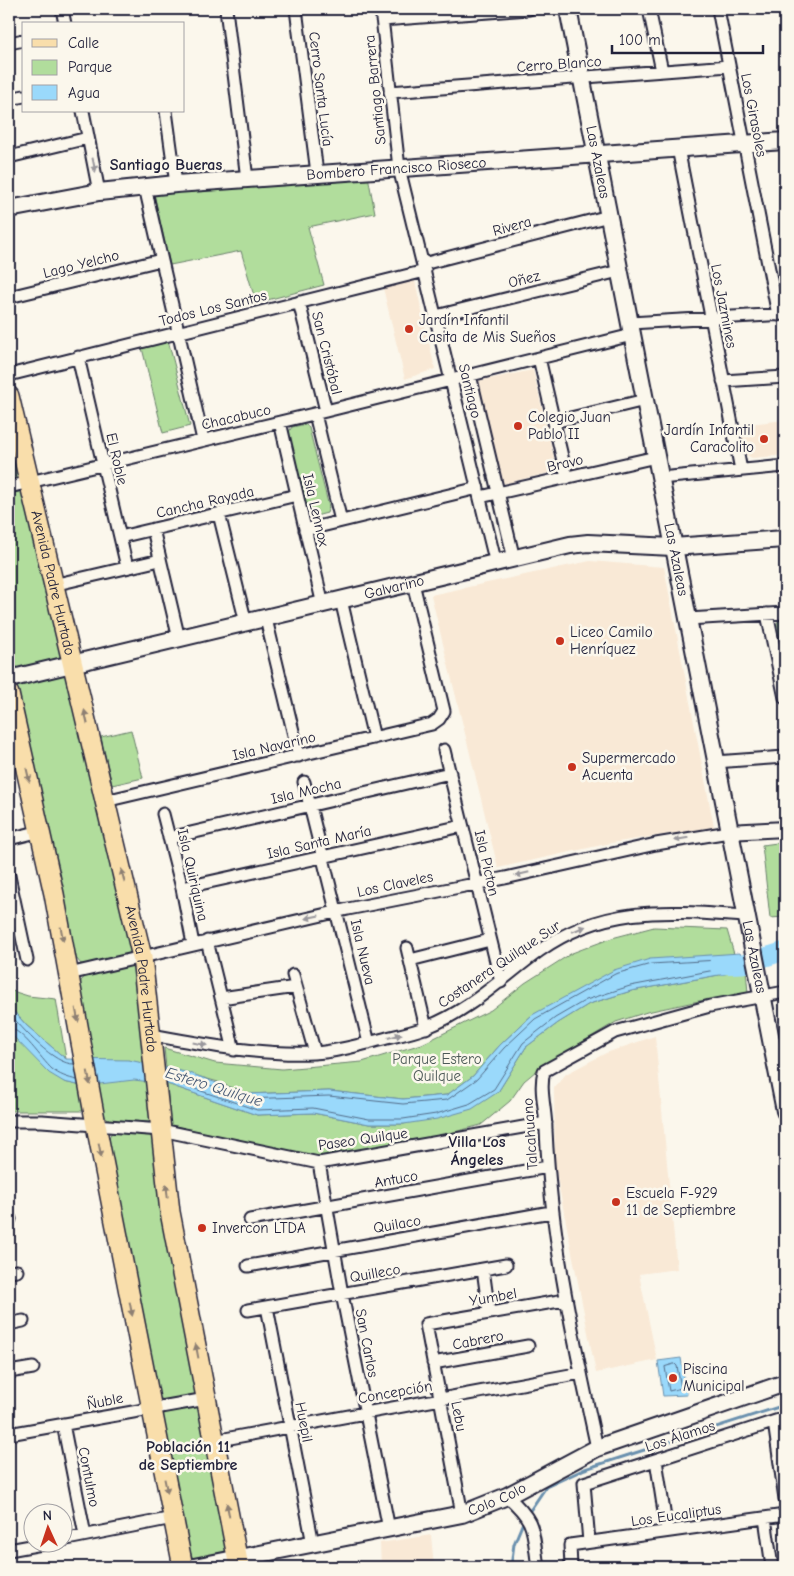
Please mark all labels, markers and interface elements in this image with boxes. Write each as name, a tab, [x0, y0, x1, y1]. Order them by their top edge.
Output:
legend	[22, 22, 185, 112]
scale bar	[612, 22, 763, 54]
street label: Cerro Santa Lucía	[305, 31, 337, 147]
text: 100 m	[619, 31, 661, 49]
text: Calle	[68, 34, 100, 52]
street label: Santiago Barrera	[360, 34, 390, 146]
street label: Cerro Blanco	[516, 52, 602, 76]
text: Parque	[68, 58, 113, 76]
street label: Los Girasoles	[737, 72, 771, 158]
text: Agua	[68, 84, 100, 102]
street label: Las Azaleas	[582, 124, 614, 200]
street label: Bombero Francisco Rioseco	[306, 153, 487, 184]
district label: Santiago Bueras	[110, 156, 222, 174]
one-way arrow	[90, 157, 98, 172]
street label: Rivera	[491, 212, 533, 240]
street label: Lago Yelcho	[41, 246, 121, 282]
street label: Los Jazmines	[707, 262, 741, 350]
street label: Oñez	[506, 266, 542, 292]
street label: Todos Los Santos	[157, 286, 269, 330]
street label: San Cristóbal	[308, 310, 346, 396]
place label: Jardín Infantil Casita de Mis Sueños	[419, 311, 556, 346]
marker: Jardín Infantil Casita de Mis Sueños	[403, 323, 415, 335]
street label: Santiago	[455, 362, 485, 420]
street label: Chacabuco	[199, 400, 273, 434]
place label: Colegio Juan Pablo II	[528, 408, 611, 443]
marker: Colegio Juan Pablo II	[512, 420, 524, 432]
place label: Jardín Infantil Caracolito	[664, 421, 754, 456]
street label: El Roble	[102, 431, 132, 487]
marker: Jardín Infantil Caracolito	[758, 433, 770, 445]
street label: Bravo	[545, 450, 585, 476]
street label: Isla Lennox	[299, 472, 333, 549]
street label: Cancha Rayada	[154, 482, 256, 522]
street label: Avenida Padre Hurtado	[27, 509, 79, 657]
street label: Las Azaleas	[660, 522, 692, 597]
street label: Galvarino	[362, 571, 426, 603]
place label: Liceo Camilo Henríquez	[570, 623, 653, 658]
marker: Liceo Camilo Henríquez	[554, 635, 566, 647]
one-way arrow	[81, 710, 89, 725]
street label: Isla Navarino	[231, 728, 318, 764]
place label: Supermercado Acuenta	[582, 749, 676, 784]
marker: Supermercado Acuenta	[566, 761, 578, 773]
one-way arrow	[24, 768, 32, 783]
street label: Isla Mocha	[269, 774, 343, 808]
street label: Isla Santa María	[265, 821, 373, 863]
street label: Isla Quiriquina	[174, 827, 212, 923]
street label: Isla Picton	[471, 828, 503, 898]
one-way arrow	[673, 836, 689, 844]
street label: Los Claveles	[355, 867, 435, 901]
one-way arrow	[119, 868, 127, 883]
one-way arrow	[515, 870, 530, 878]
street label: Avenida Padre Hurtado	[121, 904, 161, 1053]
one-way arrow	[304, 913, 319, 921]
street label: Costanera Quilque Sur	[434, 916, 564, 1012]
street label: Isla Nueva	[347, 917, 379, 987]
street label: Las Azaleas	[739, 919, 771, 995]
one-way arrow	[572, 924, 586, 932]
one-way arrow	[58, 927, 66, 942]
one-way arrow	[73, 1007, 81, 1022]
one-way arrow	[387, 1032, 402, 1040]
one-way arrow	[192, 1040, 208, 1048]
park label: Parque Estero Quilque	[392, 1050, 482, 1085]
water label: Estero Quilque	[163, 1064, 265, 1110]
one-way arrow	[85, 1071, 93, 1087]
street label: Talcahuano	[519, 1097, 541, 1171]
street label: Paseo Quilque	[317, 1124, 409, 1154]
district label: Villa Los Ángeles	[448, 1133, 506, 1169]
one-way arrow	[97, 1142, 105, 1158]
street label: Antuco	[373, 1166, 419, 1192]
one-way arrow	[163, 1183, 171, 1199]
place label: Escuela F-929 11 de Septiembre	[626, 1184, 736, 1219]
marker: Escuela F-929 11 de Septiembre	[610, 1196, 622, 1208]
street label: Quilaco	[372, 1211, 422, 1237]
place label: Invercon LTDA	[212, 1219, 306, 1237]
marker: Invercon LTDA	[196, 1222, 208, 1234]
street label: Quilleco	[348, 1260, 402, 1286]
street label: Yumbel	[468, 1284, 518, 1310]
one-way arrow	[127, 1302, 135, 1317]
street label: San Carlos	[352, 1307, 382, 1379]
street label: Cabrero	[451, 1326, 505, 1354]
one-way arrow	[193, 1343, 201, 1358]
place label: Piscina Municipal	[683, 1360, 745, 1395]
marker: Piscina Municipal	[667, 1372, 679, 1384]
street label: Concepción	[356, 1377, 434, 1407]
street label: Ñuble	[85, 1389, 125, 1413]
street label: Lebu	[447, 1399, 471, 1433]
street label: Huepil	[291, 1400, 317, 1444]
street label: Los Álamos	[642, 1415, 717, 1456]
district label: Población 11 de Septiembre	[139, 1438, 237, 1474]
street label: Contulmo	[74, 1445, 104, 1509]
one-way arrow	[162, 1478, 170, 1493]
street label: Colo Colo	[465, 1479, 529, 1520]
street label: Los Eucaliptus	[630, 1500, 722, 1530]
one-way arrow	[223, 1502, 231, 1518]
north arrow	[22, 1504, 72, 1554]
text: N	[42, 1507, 52, 1524]

